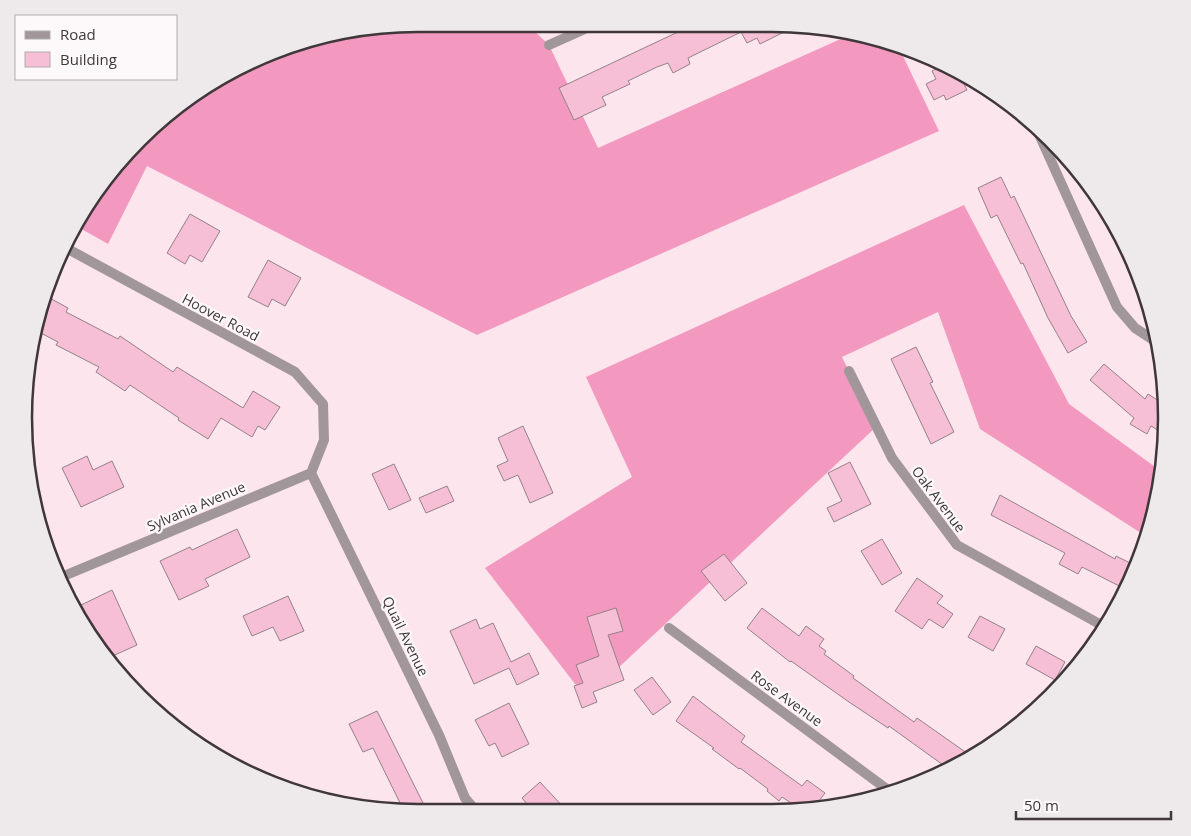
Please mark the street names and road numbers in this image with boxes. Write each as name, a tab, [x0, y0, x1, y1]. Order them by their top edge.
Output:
street label: Hoover Road	[179, 289, 263, 345]
street label: Oak Avenue	[908, 462, 970, 536]
street label: Sylvania Avenue	[144, 477, 248, 535]
street label: Quail Avenue	[378, 593, 434, 679]
street label: Rose Avenue	[747, 666, 827, 730]

